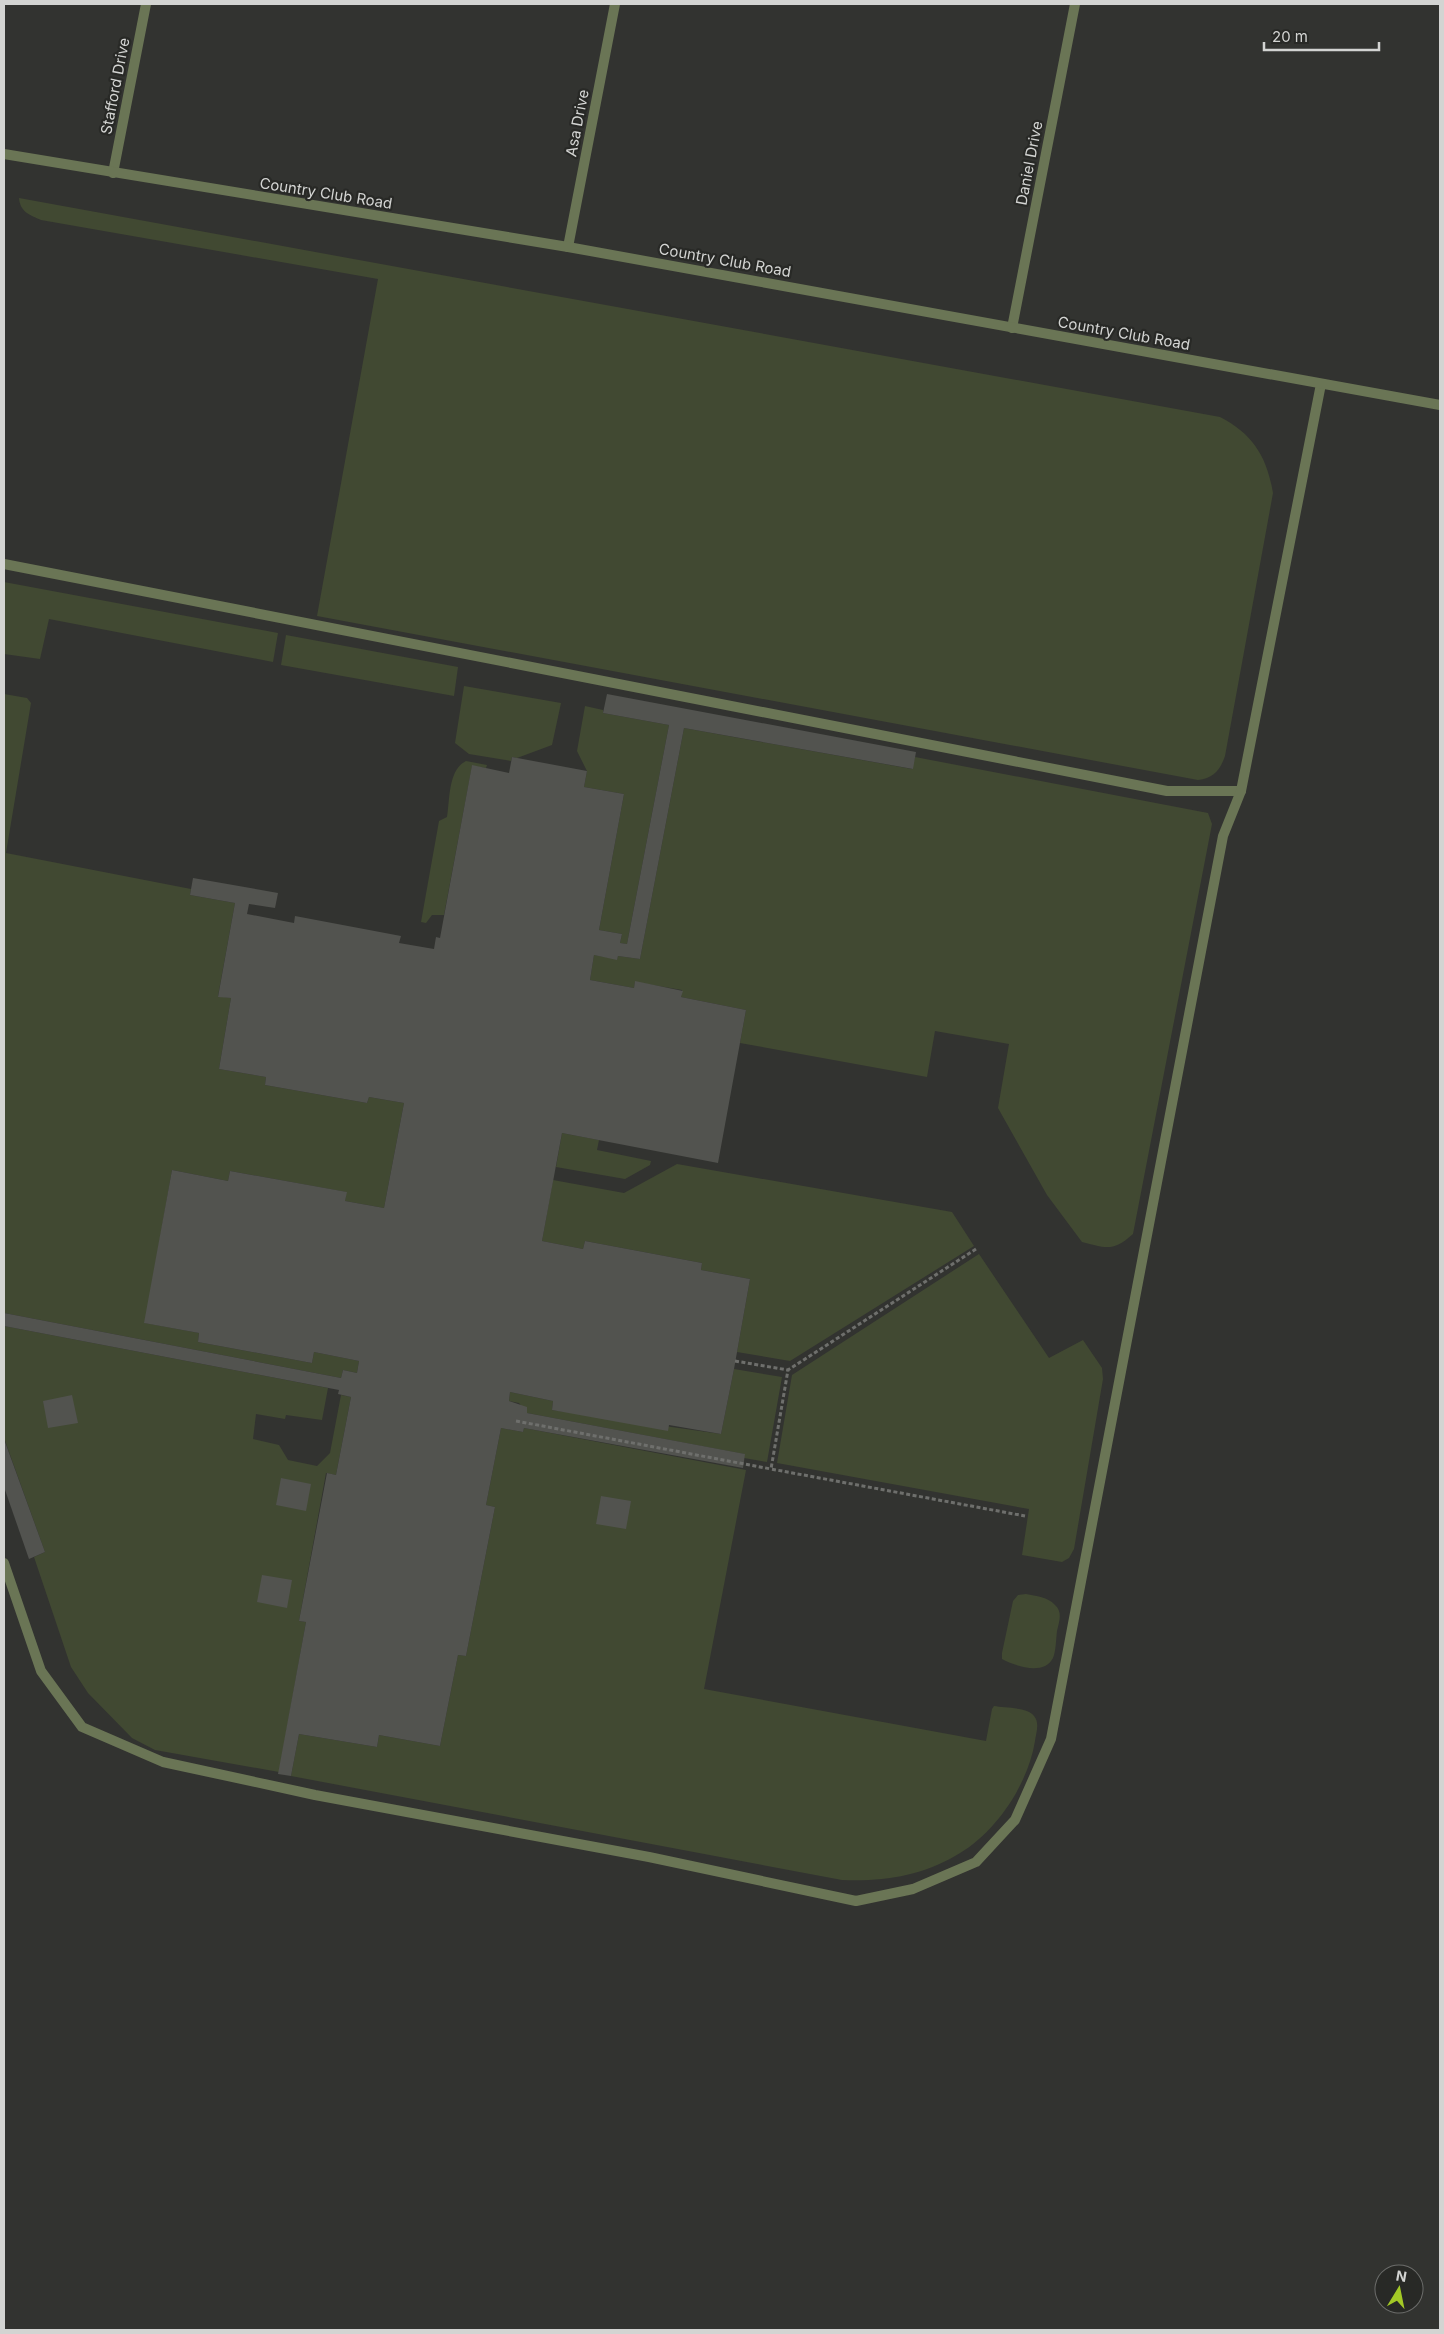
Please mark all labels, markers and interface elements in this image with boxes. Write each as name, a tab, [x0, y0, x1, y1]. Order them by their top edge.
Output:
scale bar	[1264, 20, 1379, 52]
text: 20 m	[1272, 27, 1308, 46]
street label: Stafford Drive	[96, 36, 134, 136]
street label: Asa Drive	[561, 88, 593, 158]
street label: Daniel Drive	[1012, 119, 1046, 207]
street label: Country Club Road	[258, 173, 394, 213]
street label: Country Club Road	[657, 239, 793, 281]
street label: Country Club Road	[1056, 312, 1192, 354]
north arrow	[1374, 2264, 1424, 2314]
text: N	[1395, 2266, 1408, 2285]

